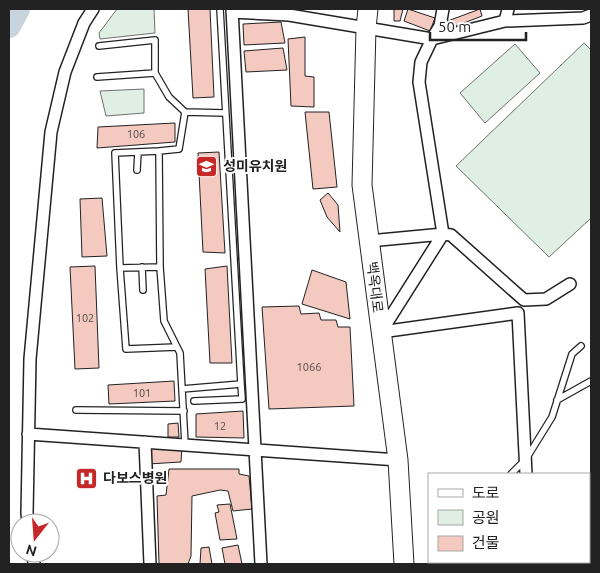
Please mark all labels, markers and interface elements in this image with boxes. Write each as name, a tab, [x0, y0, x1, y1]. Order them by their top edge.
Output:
scale bar	[430, 10, 526, 42]
text: 50 m	[438, 18, 471, 35]
house number: 106	[127, 128, 145, 140]
school or university icon: 성미유치원	[195, 154, 219, 178]
place label: 성미유치원	[223, 158, 287, 174]
street label: 백옥대로	[364, 260, 386, 314]
house number: 102	[76, 312, 94, 324]
house number: 1066	[297, 361, 321, 373]
house number: 101	[133, 387, 151, 399]
house number: 12	[214, 420, 226, 432]
hospital icon: 다보스병원	[75, 466, 99, 490]
place label: 다보스병원	[103, 470, 167, 486]
legend	[428, 473, 590, 563]
text: 도로	[472, 484, 500, 501]
text: 공원	[472, 509, 500, 526]
north arrow	[10, 513, 60, 563]
text: 건물	[472, 534, 500, 551]
text: N	[24, 541, 39, 560]

